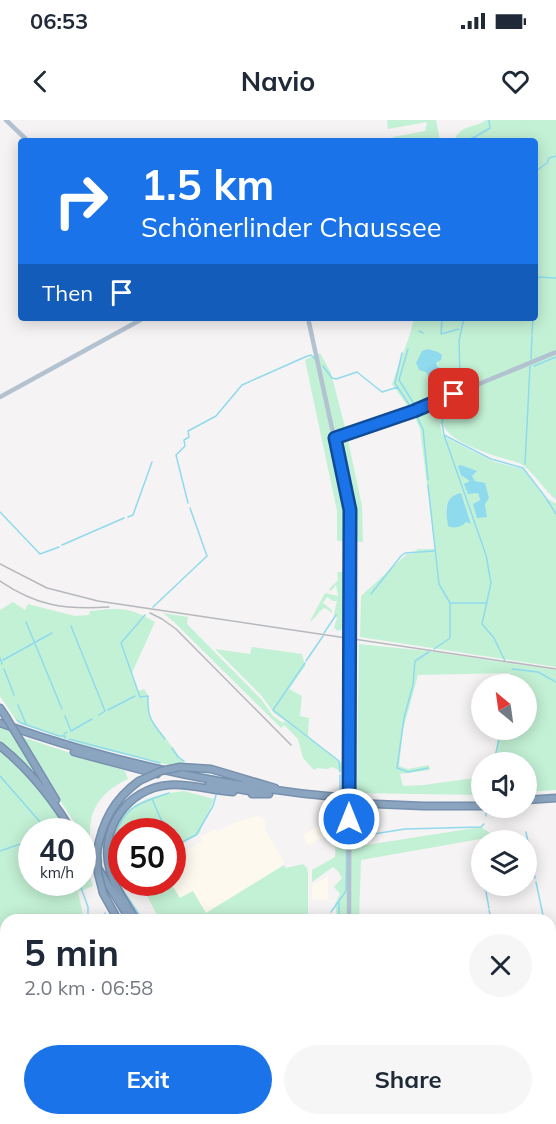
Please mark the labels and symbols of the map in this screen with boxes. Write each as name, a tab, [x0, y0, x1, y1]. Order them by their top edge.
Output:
pin	[428, 368, 479, 419]
north arrow	[471, 674, 537, 740]
position arrow	[317, 787, 381, 851]
speed limit sign: 50	[108, 818, 186, 896]

